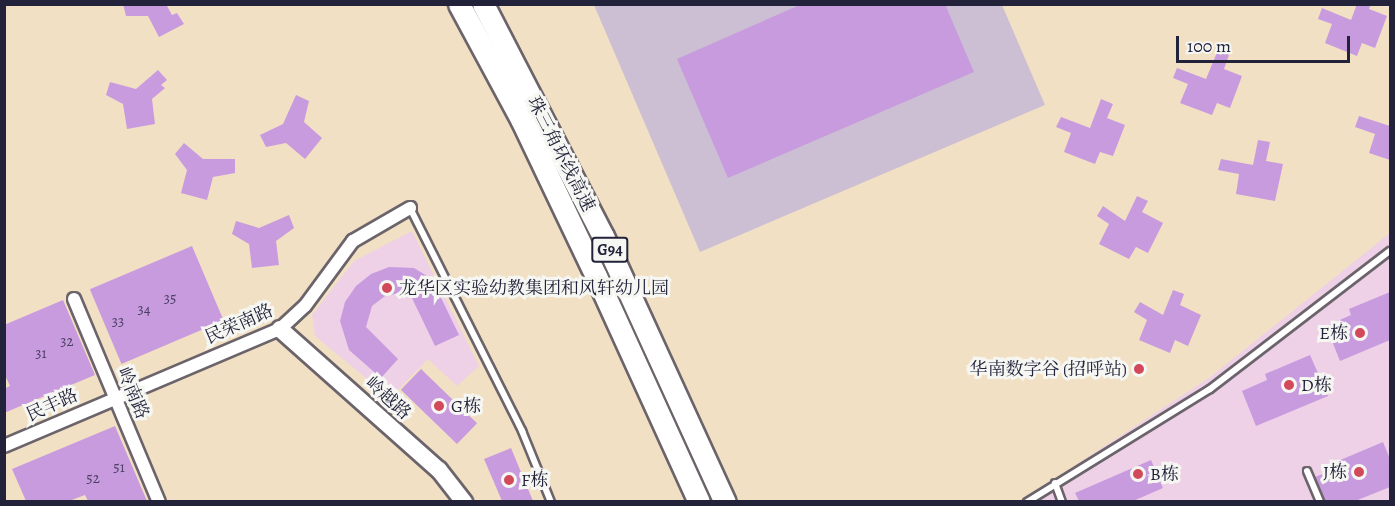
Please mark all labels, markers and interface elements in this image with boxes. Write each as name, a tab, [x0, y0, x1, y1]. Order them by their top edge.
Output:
scale bar	[1179, 24, 1353, 62]
text: 100 m	[1187, 34, 1231, 58]
street label: 珠三角环线高速	[523, 93, 599, 215]
road number: G94	[590, 237, 630, 263]
place label: 龙华区实验幼教集团和风轩幼儿园	[399, 277, 669, 299]
marker: 龙华区实验幼教集团和风轩幼儿园	[380, 281, 394, 295]
house number: 35	[164, 290, 176, 308]
street label: 民荣南路	[202, 299, 276, 349]
house number: 34	[137, 301, 151, 319]
house number: 33	[112, 313, 124, 331]
place label: E栋	[1319, 322, 1348, 344]
marker: E栋	[1353, 326, 1367, 340]
house number: 32	[60, 333, 74, 351]
house number: 31	[35, 345, 47, 363]
place label: 华南数字谷 (招呼站)	[970, 358, 1127, 380]
marker: 华南数字谷 (招呼站)	[1132, 362, 1146, 376]
street label: 岭南路	[113, 364, 153, 422]
street label: 岭越路	[361, 372, 415, 424]
place label: D栋	[1301, 374, 1332, 396]
marker: D栋	[1282, 378, 1296, 392]
street label: 民丰路	[23, 384, 81, 426]
place label: G栋	[451, 395, 481, 417]
marker: G栋	[432, 399, 446, 413]
house number: 51	[113, 459, 125, 477]
place label: J栋	[1323, 461, 1347, 483]
place label: B栋	[1150, 463, 1179, 485]
marker: J栋	[1352, 465, 1366, 479]
marker: B栋	[1131, 467, 1145, 481]
place label: F栋	[521, 469, 548, 491]
house number: 52	[86, 470, 100, 488]
marker: F栋	[502, 473, 516, 487]

